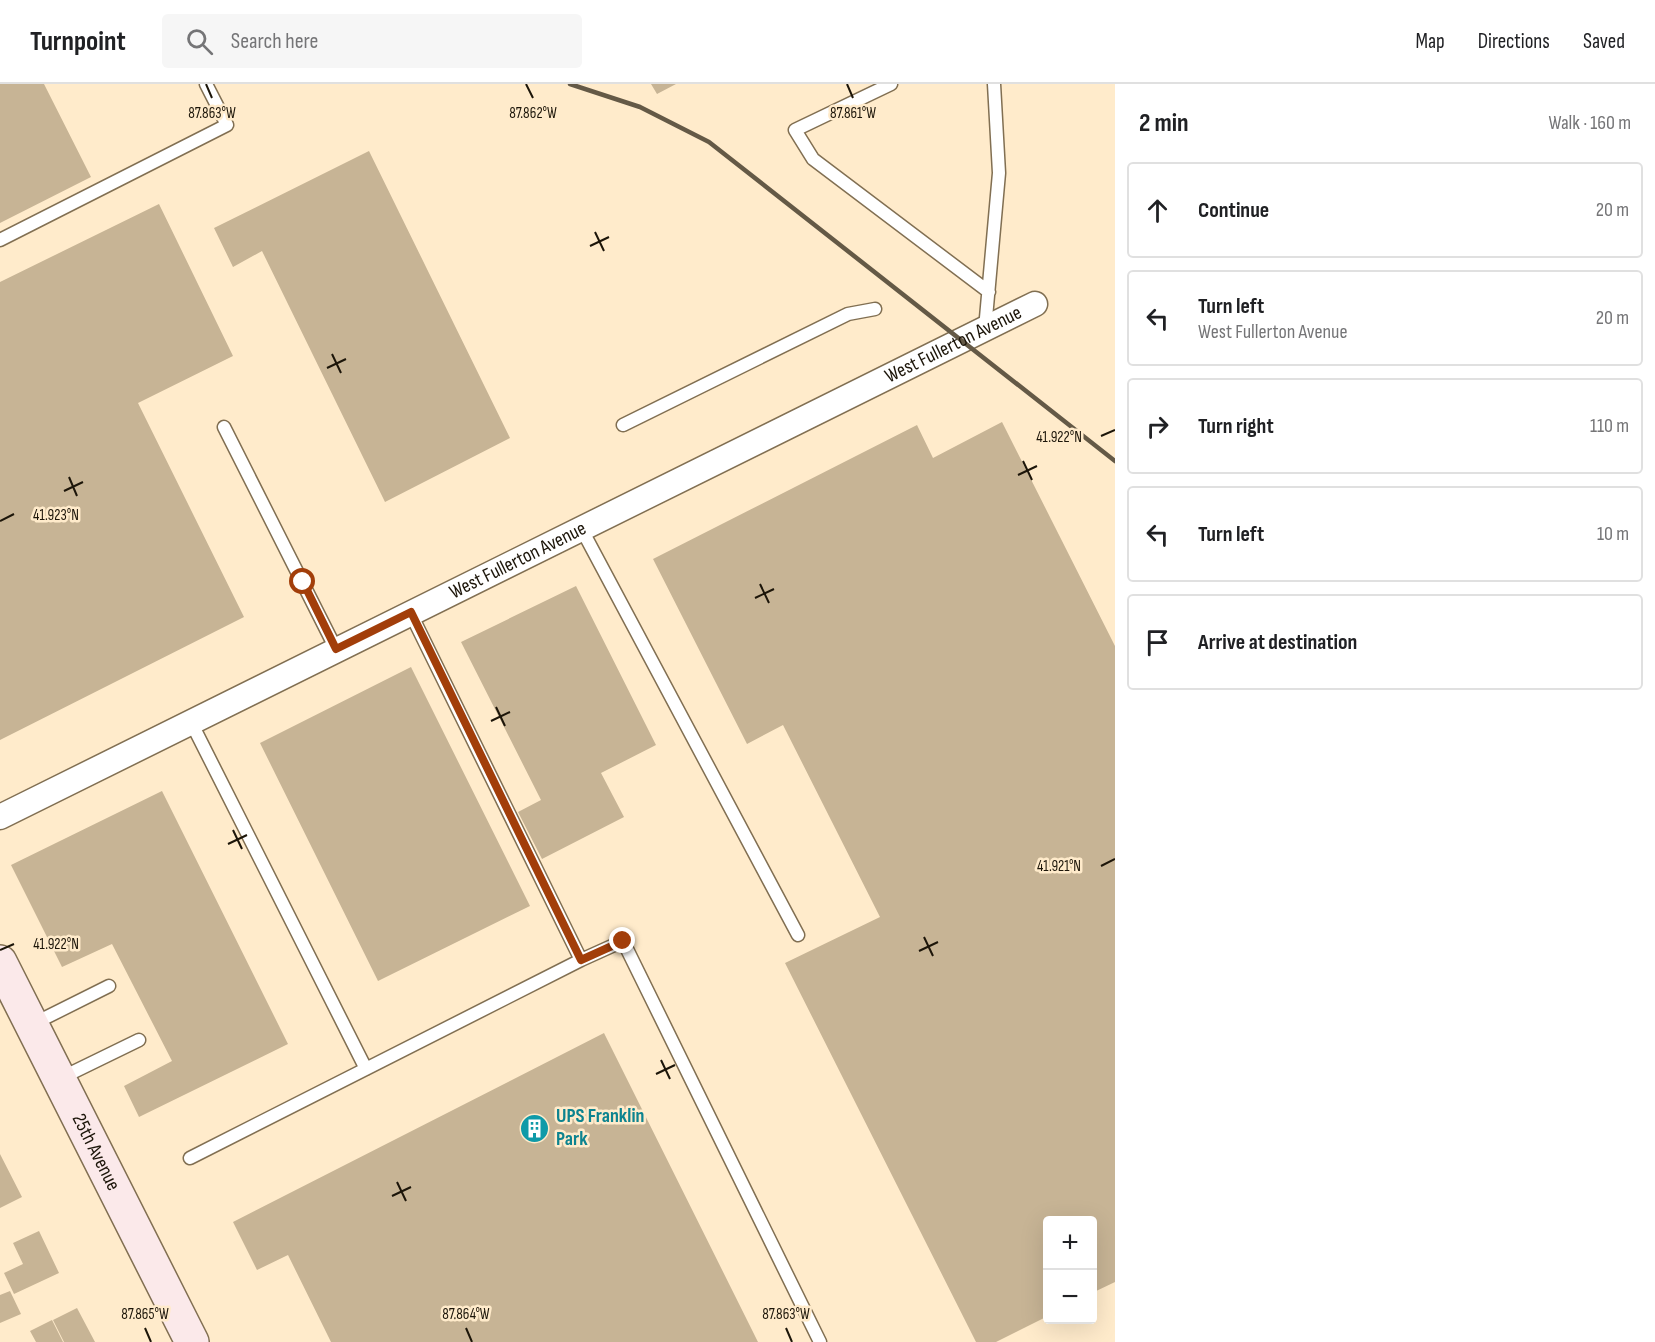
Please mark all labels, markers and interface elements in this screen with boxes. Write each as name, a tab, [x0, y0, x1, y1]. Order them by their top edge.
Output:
search box	[162, 14, 582, 68]
text: Turnpoint	[30, 25, 126, 58]
icon: search	[183, 25, 216, 58]
text: Search here	[231, 28, 318, 55]
text: Map	[1415, 29, 1445, 54]
text: Directions	[1478, 29, 1550, 54]
text: Saved	[1583, 29, 1625, 54]
text: 87.863°W	[188, 104, 236, 123]
text: 87.862°W	[509, 104, 557, 123]
text: 87.861°W	[830, 104, 876, 123]
text: 2 min	[1139, 108, 1189, 139]
text: Walk · 160 m	[1548, 111, 1631, 135]
icon: ahead	[1141, 194, 1174, 227]
text: Continue	[1198, 197, 1269, 224]
text: 20 m	[1596, 198, 1629, 222]
text: Turn left	[1198, 293, 1264, 320]
street label: West Fullerton Avenue	[881, 301, 1026, 388]
icon: left	[1141, 302, 1174, 335]
text: 20 m	[1596, 306, 1629, 330]
text: West Fullerton Avenue	[1198, 320, 1347, 344]
icon: right	[1141, 410, 1174, 443]
text: Turn right	[1198, 413, 1274, 440]
text: 110 m	[1590, 414, 1629, 438]
text: 41.922°N	[1036, 428, 1082, 447]
text: 41.923°N	[33, 506, 79, 525]
street label: West Fullerton Avenue	[446, 516, 590, 604]
icon: left	[1141, 518, 1174, 551]
text: Turn left	[1198, 521, 1264, 548]
text: 10 m	[1597, 522, 1629, 546]
route start	[289, 568, 315, 594]
icon: arrive	[1141, 626, 1174, 659]
text: Arrive at destination	[1198, 629, 1357, 656]
text: 41.921°N	[1037, 857, 1081, 876]
route end	[609, 927, 635, 953]
text: 41.922°N	[33, 935, 79, 954]
place label: UPS Franklin Park	[556, 1104, 645, 1151]
street label: 25th Avenue	[67, 1110, 126, 1195]
building icon: UPS Franklin Park	[519, 1112, 551, 1144]
map controls	[1043, 1216, 1097, 1324]
button: +	[1043, 1216, 1097, 1270]
button: −	[1043, 1270, 1097, 1324]
text: 87.865°W	[121, 1305, 169, 1324]
text: 87.864°W	[442, 1305, 490, 1324]
text: 87.863°W	[762, 1305, 810, 1324]

